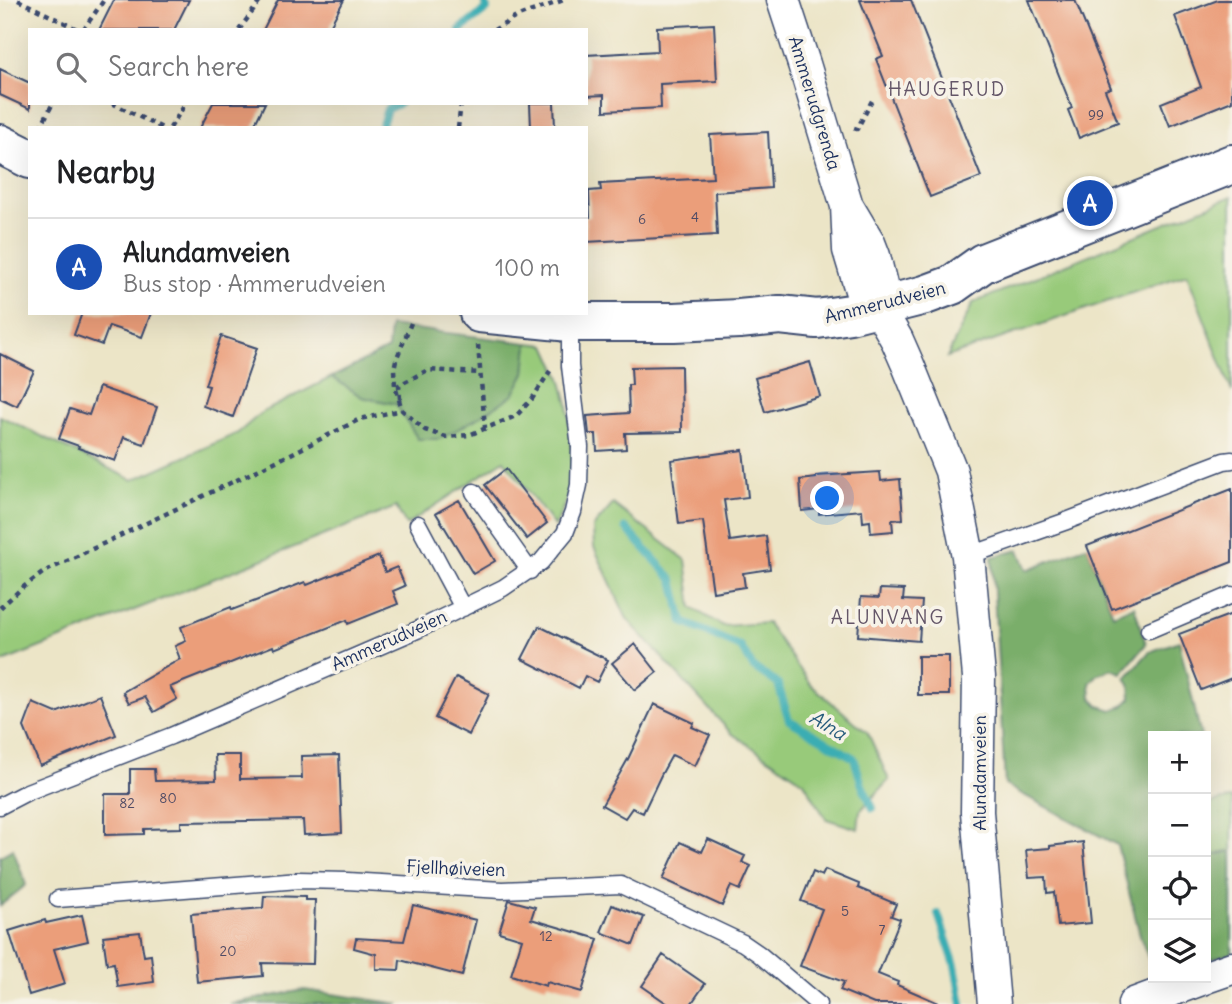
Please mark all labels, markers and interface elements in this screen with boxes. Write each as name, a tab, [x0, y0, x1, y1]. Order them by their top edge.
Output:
search box	[28, 28, 588, 105]
street label: Ammerudgrenda	[784, 33, 846, 173]
icon: search	[52, 48, 90, 86]
text: Search here	[108, 50, 249, 83]
district label: HAUGERUD	[888, 77, 1006, 101]
house number: 99	[1088, 106, 1104, 124]
text: Nearby	[56, 153, 156, 191]
pin: A	[1067, 177, 1113, 229]
house number: 4	[691, 208, 699, 226]
house number: 6	[638, 210, 646, 228]
text: Alundamveien	[123, 236, 290, 269]
text: A	[72, 253, 86, 282]
text: 100 m	[495, 253, 560, 282]
text: Bus stop · Ammerudveien	[123, 269, 386, 298]
street label: Ammerudveien	[822, 276, 948, 328]
your location	[810, 481, 844, 515]
street label: Ammerudveien	[328, 604, 450, 676]
district label: ALUNVANG	[831, 605, 945, 629]
water label: Alna	[805, 705, 852, 746]
street label: Alundamveien	[968, 715, 991, 831]
map controls	[1148, 731, 1211, 983]
button: +	[1148, 731, 1211, 794]
house number: 80	[159, 789, 177, 807]
house number: 82	[119, 794, 135, 812]
button: −	[1148, 794, 1211, 857]
street label: Fjellhøiveien	[406, 855, 506, 881]
button: locate	[1148, 857, 1211, 920]
house number: 5	[841, 902, 849, 920]
button: layers	[1148, 920, 1211, 983]
house number: 7	[879, 921, 886, 939]
house number: 12	[539, 927, 553, 945]
house number: 20	[220, 942, 236, 960]

